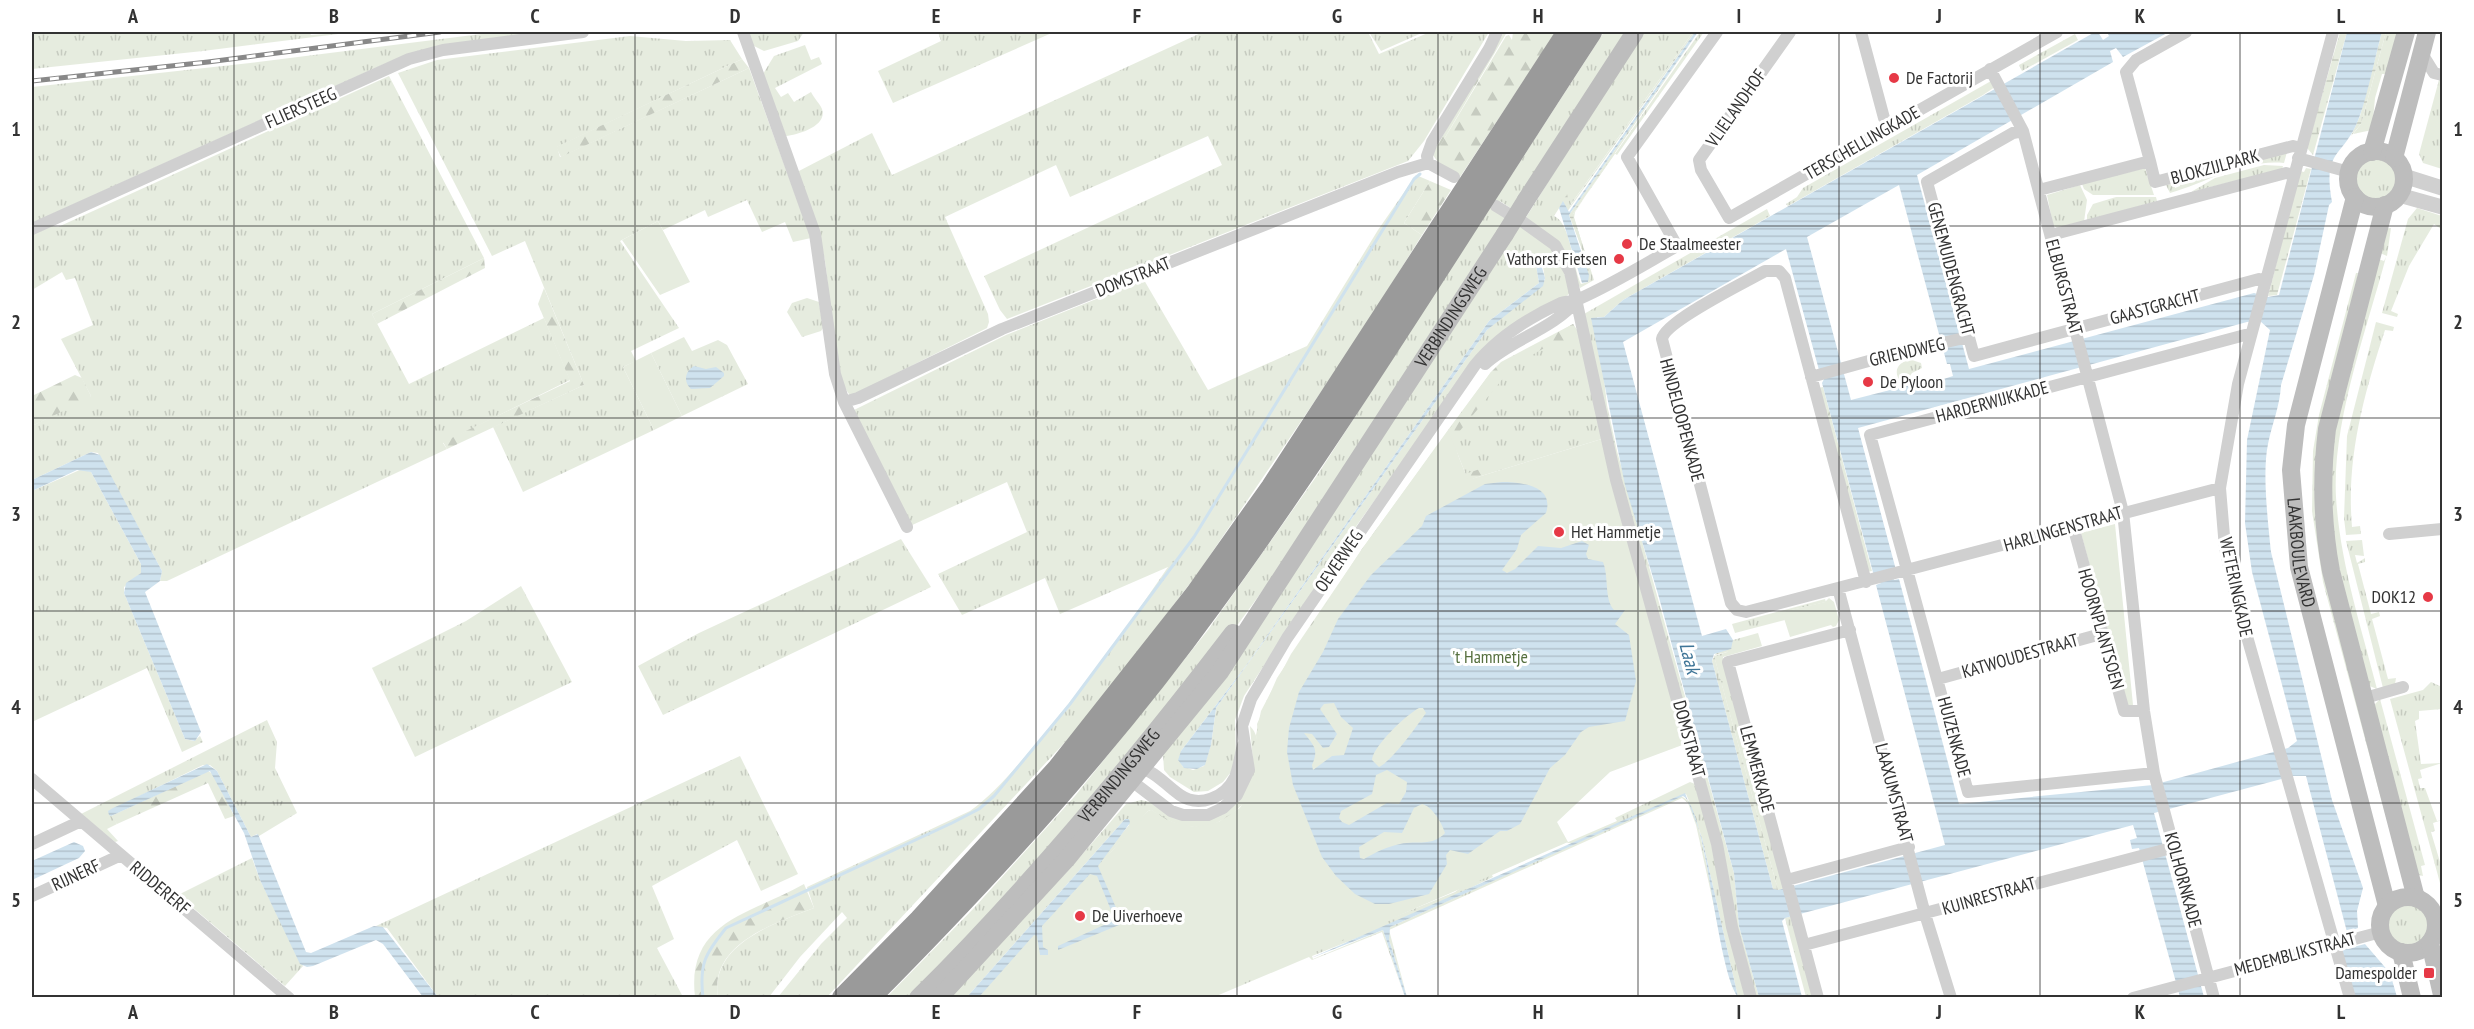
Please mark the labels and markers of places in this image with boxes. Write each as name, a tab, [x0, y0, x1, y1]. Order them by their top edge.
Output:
place label: De Factorij	[1906, 66, 1973, 89]
marker: De Factorij	[1887, 71, 1901, 85]
place label: De Staalmeester	[1639, 232, 1741, 255]
marker: De Staalmeester	[1620, 237, 1634, 251]
place label: Vathorst Fietsen	[1506, 247, 1607, 270]
marker: Vathorst Fietsen	[1612, 252, 1626, 266]
place label: De Pyloon	[1880, 370, 1943, 393]
marker: De Pyloon	[1861, 375, 1875, 389]
place label: Het Hammetje	[1571, 520, 1661, 543]
marker: Het Hammetje	[1552, 525, 1566, 539]
place label: DOK12	[2372, 585, 2416, 608]
marker: DOK12	[2421, 590, 2435, 604]
place label: De Uiverhoeve	[1092, 904, 1183, 927]
marker: De Uiverhoeve	[1073, 909, 1087, 923]
place label: Damespolder	[2335, 961, 2417, 984]
marker: Damespolder	[2422, 966, 2436, 980]

